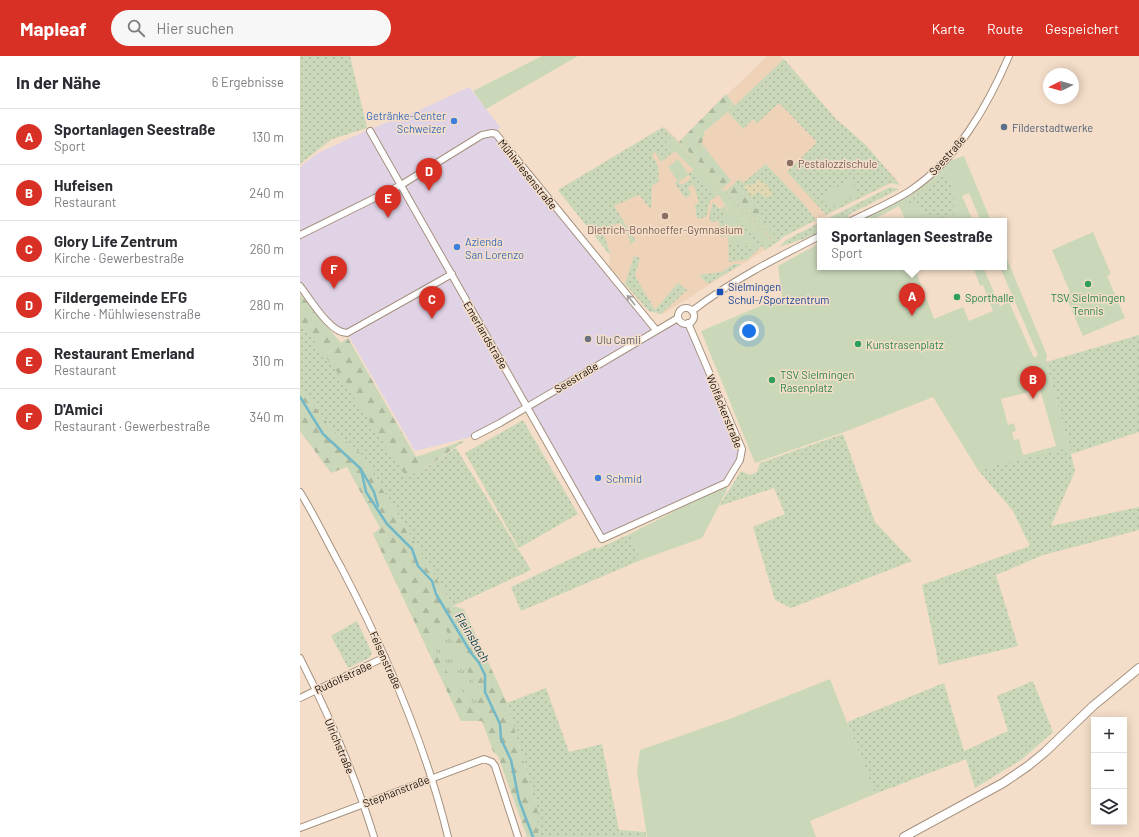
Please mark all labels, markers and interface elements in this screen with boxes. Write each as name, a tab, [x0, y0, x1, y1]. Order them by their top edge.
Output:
search box	[111, 10, 391, 46]
text: Mapleaf	[20, 17, 87, 40]
icon: search	[125, 17, 147, 39]
text: Hier suchen	[157, 19, 234, 37]
text: Karte	[932, 20, 965, 37]
text: Route	[987, 20, 1023, 37]
text: Gespeichert	[1045, 20, 1119, 37]
north arrow	[1043, 68, 1079, 104]
text: In der Nähe	[16, 72, 101, 92]
text: 6 Ergebnisse	[212, 74, 284, 90]
place label: Getränke-Center Schweizer	[366, 109, 446, 135]
marker: Getränke-Center Schweizer	[449, 116, 459, 126]
text: Sportanlagen Seestraße	[54, 120, 216, 138]
place label: Filderstadtwerke	[1012, 121, 1093, 134]
marker: Filderstadtwerke	[999, 122, 1009, 132]
text: A	[25, 129, 33, 145]
text: 130 m	[252, 129, 284, 145]
street label: Seestraße	[926, 132, 968, 178]
street label: Mühlwiesenstraße	[496, 136, 560, 212]
text: Sport	[54, 138, 85, 154]
place label: Pestalozzischule	[798, 157, 877, 170]
pin: D	[416, 158, 442, 191]
marker: Pestalozzischule	[785, 158, 795, 168]
text: Hufeisen	[54, 176, 113, 194]
text: B	[25, 185, 33, 201]
text: 240 m	[249, 185, 284, 201]
pin: E	[375, 185, 401, 218]
text: Restaurant	[54, 194, 116, 210]
marker: Dietrich-Bonhoeffer-Gymnasium	[660, 211, 670, 221]
popup	[817, 218, 1007, 270]
place label: Dietrich-Bonhoeffer-Gymnasium	[587, 223, 743, 236]
text: Sportanlagen Seestraße	[831, 227, 993, 245]
text: Glory Life Zentrum	[54, 232, 178, 250]
place label: Azienda San Lorenzo	[465, 235, 524, 261]
text: C	[25, 241, 33, 257]
text: 260 m	[250, 241, 284, 257]
marker: Azienda San Lorenzo	[452, 242, 462, 252]
text: Sport	[831, 245, 863, 261]
text: Kirche · Gewerbestraße	[54, 250, 184, 266]
pin: F	[321, 256, 347, 289]
marker: TSV Sielmingen Tennis	[1083, 279, 1093, 289]
place label: Sielmingen Schul-/Sportzentrum	[728, 280, 829, 306]
pin: A	[899, 283, 925, 316]
pin: C	[419, 286, 445, 319]
marker: Sielmingen Schul-/Sportzentrum	[715, 287, 725, 297]
text: Fildergemeinde EFG	[54, 288, 187, 306]
place label: Sporthalle	[965, 291, 1014, 304]
place label: TSV Sielmingen Tennis	[1051, 291, 1125, 317]
marker: Sporthalle	[952, 292, 962, 302]
one-way arrow	[627, 294, 636, 305]
text: D	[25, 297, 33, 313]
text: 280 m	[250, 297, 284, 313]
street label: Emerlandstraße	[461, 299, 511, 371]
text: Kirche · Mühlwiesenstraße	[54, 306, 201, 322]
your location	[739, 321, 759, 341]
place label: Ulu Camii	[596, 333, 641, 346]
marker: Ulu Camii	[583, 334, 593, 344]
place label: Kunstrasenplatz	[866, 338, 944, 351]
marker: Kunstrasenplatz	[853, 339, 863, 349]
text: Restaurant Emerland	[54, 344, 194, 362]
text: E	[25, 353, 33, 369]
text: 310 m	[252, 353, 284, 369]
street label: Seestraße	[552, 359, 600, 395]
text: Restaurant	[54, 362, 116, 378]
pin: B	[1020, 366, 1046, 399]
place label: TSV Sielmingen Rasenplatz	[780, 368, 854, 394]
street label: Wolfäckerstraße	[704, 372, 746, 450]
marker: TSV Sielmingen Rasenplatz	[767, 375, 777, 385]
text: D'Amici	[54, 400, 103, 418]
text: F	[25, 409, 33, 425]
text: 340 m	[249, 409, 284, 425]
text: Restaurant · Gewerbestraße	[54, 418, 210, 434]
place label: Schmid	[606, 472, 642, 485]
marker: Schmid	[593, 473, 603, 483]
water label: Fleinsbach	[453, 610, 493, 664]
street label: Felsenstraße	[367, 629, 405, 691]
street label: Rudolfstraße	[312, 658, 374, 696]
street label: Ulrichstraße	[322, 716, 358, 776]
map controls	[1091, 717, 1127, 825]
button: +	[1091, 717, 1127, 753]
button: −	[1091, 753, 1127, 789]
street label: Stephanstraße	[361, 772, 431, 810]
button: layers	[1091, 789, 1127, 825]

